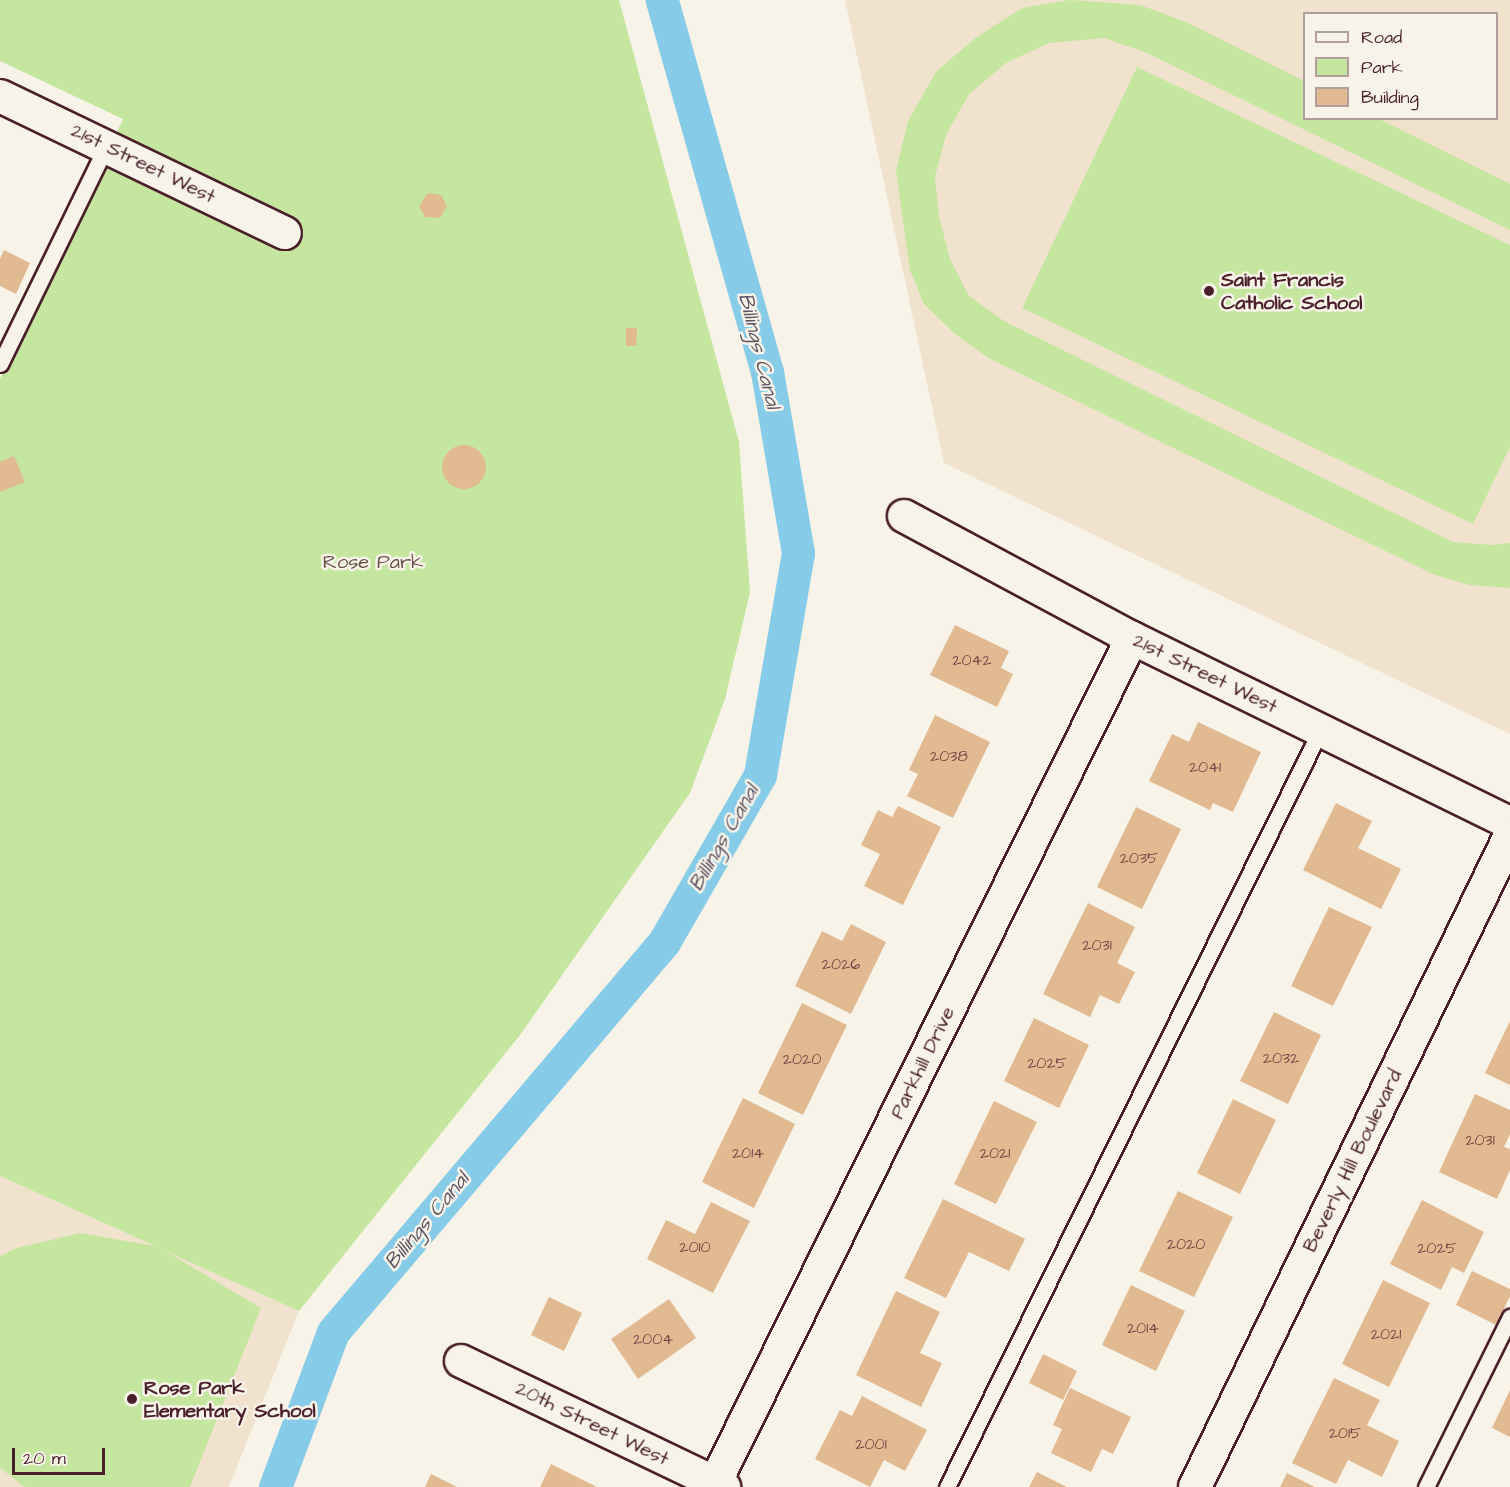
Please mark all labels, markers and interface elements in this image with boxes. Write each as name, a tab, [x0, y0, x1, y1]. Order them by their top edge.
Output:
legend	[1303, 12, 1498, 120]
text: Road	[1361, 25, 1402, 50]
text: Park	[1361, 55, 1403, 80]
text: Building	[1361, 85, 1419, 110]
street label: 21st Street West	[67, 119, 219, 209]
place label: Saint Francis Catholic School	[1221, 268, 1362, 315]
marker: Saint Francis Catholic School	[1202, 284, 1216, 298]
water label: Billings Canal	[732, 291, 786, 411]
park label: Rose Park	[323, 550, 423, 574]
street label: 21st Street West	[1129, 629, 1281, 719]
house number: 2042	[952, 650, 992, 670]
house number: 2038	[930, 746, 968, 766]
house number: 2041	[1189, 757, 1221, 777]
water label: Billings Canal	[684, 781, 764, 895]
house number: 2035	[1120, 848, 1158, 868]
house number: 2031	[1082, 935, 1112, 955]
house number: 2026	[822, 954, 860, 974]
street label: Parkhill Drive	[886, 1003, 960, 1123]
house number: 2032	[1263, 1048, 1299, 1068]
house number: 2020	[783, 1049, 821, 1069]
house number: 2025	[1027, 1053, 1067, 1073]
street label: Beverly Hill Boulevard	[1298, 1066, 1408, 1256]
house number: 2031	[1465, 1130, 1495, 1150]
house number: 2014	[732, 1143, 764, 1163]
house number: 2021	[980, 1143, 1010, 1163]
water label: Billings Canal	[379, 1168, 475, 1274]
house number: 2020	[1167, 1234, 1205, 1254]
house number: 2010	[679, 1237, 711, 1257]
house number: 2025	[1417, 1238, 1457, 1258]
house number: 2014	[1127, 1318, 1159, 1338]
house number: 2021	[1371, 1324, 1401, 1344]
house number: 2004	[633, 1329, 673, 1349]
place label: Rose Park Elementary School	[144, 1376, 316, 1423]
street label: 20th Street West	[511, 1376, 673, 1472]
marker: Rose Park Elementary School	[125, 1392, 139, 1406]
house number: 2015	[1329, 1423, 1361, 1443]
house number: 2001	[855, 1434, 887, 1454]
scale bar	[15, 1436, 108, 1474]
text: 20 m	[23, 1446, 66, 1471]

